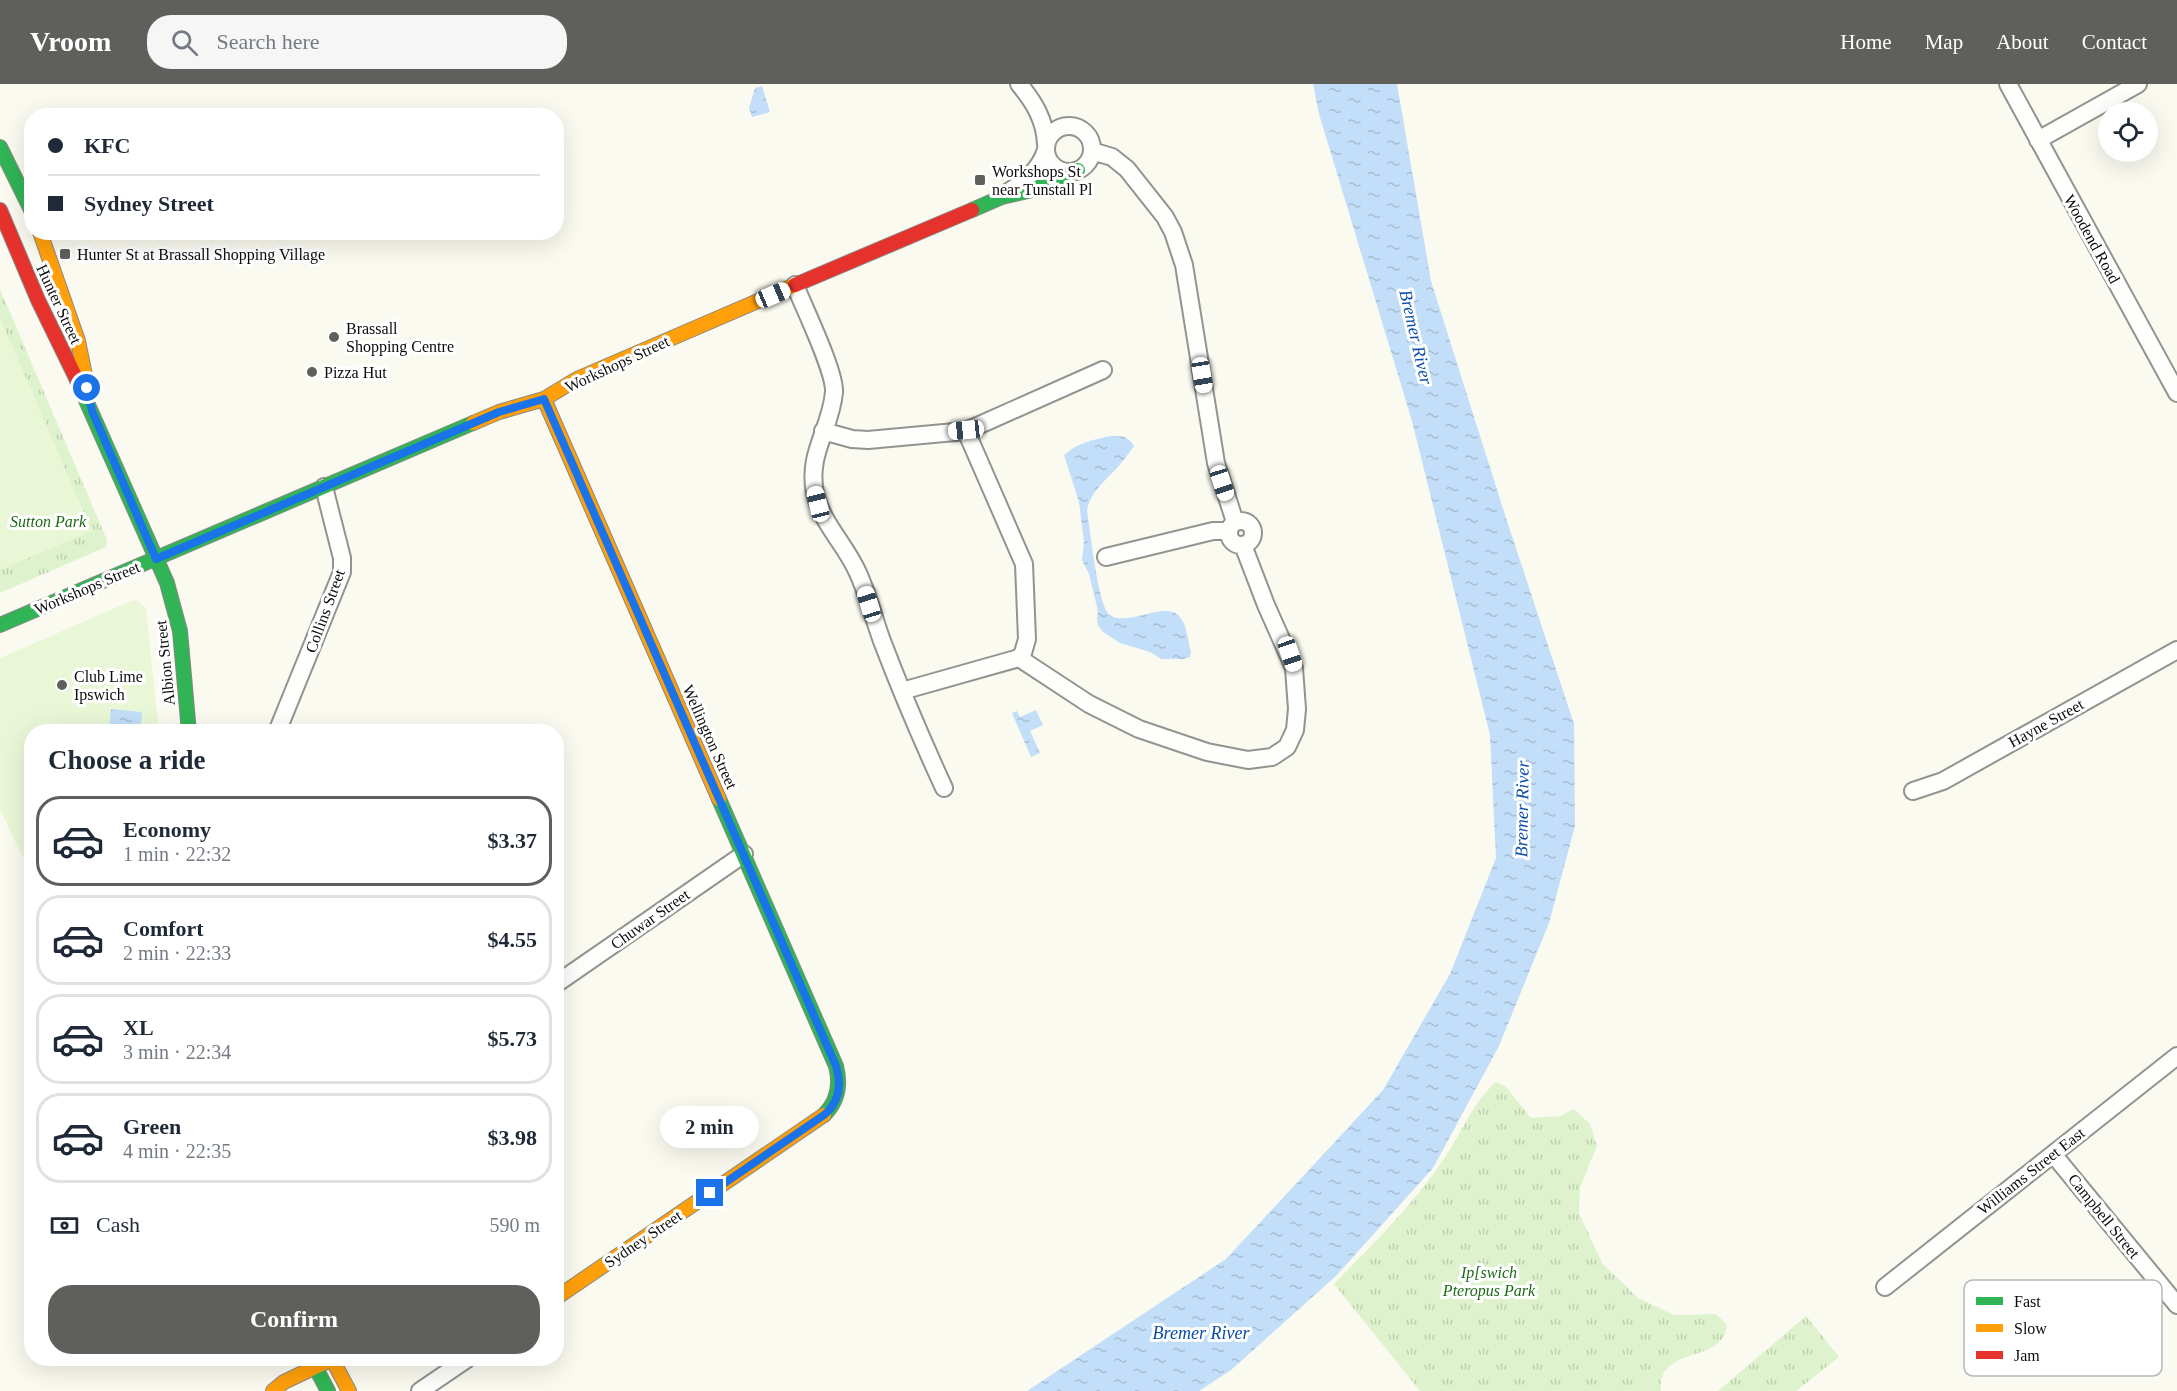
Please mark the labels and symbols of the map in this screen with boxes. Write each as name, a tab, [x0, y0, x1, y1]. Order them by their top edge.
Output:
place label: Workshops St near Tunstall Pl	[992, 163, 1093, 198]
marker: Workshops St near Tunstall Pl	[973, 173, 987, 187]
street label: Woodend Road	[2061, 192, 2123, 286]
place label: Hunter St at Brassall Shopping Village	[77, 246, 325, 264]
marker: Hunter St at Brassall Shopping Village	[58, 247, 72, 261]
street label: Hunter Street	[33, 262, 85, 347]
car	[753, 280, 793, 310]
water label: Bremer River	[1395, 288, 1437, 387]
place label: Brassall Shopping Centre	[346, 320, 454, 356]
marker: Brassall Shopping Centre	[327, 330, 341, 344]
street label: Workshops Street	[562, 332, 673, 396]
car	[1190, 356, 1214, 394]
place label: Pizza Hut	[324, 364, 387, 381]
marker: Pizza Hut	[305, 365, 319, 379]
route start	[73, 374, 100, 401]
car	[947, 419, 985, 441]
car	[1208, 463, 1236, 503]
car	[805, 484, 831, 524]
park label: Sutton Park	[10, 513, 87, 530]
street label: Workshops Street	[32, 558, 143, 619]
street label: Collins Street	[302, 566, 348, 655]
car	[855, 584, 883, 624]
street label: Albion Street	[152, 619, 178, 707]
car	[1276, 634, 1304, 674]
place label: Club Lime Ipswich	[74, 668, 143, 704]
marker: Club Lime Ipswich	[55, 678, 69, 692]
street label: Wellington Street	[679, 682, 741, 793]
street label: Hayne Street	[2006, 695, 2087, 751]
water label: Bremer River	[1511, 759, 1533, 858]
street label: Chuwar Street	[607, 885, 693, 952]
callout: 2 min	[660, 1106, 760, 1148]
street label: Williams Street East	[1974, 1124, 2088, 1218]
street label: Campbell Street	[2064, 1170, 2144, 1263]
route end	[696, 1179, 723, 1206]
street label: Sydney Street	[601, 1207, 686, 1272]
park label: Ip[swich Pteropus Park	[1442, 1264, 1536, 1300]
legend	[1964, 1280, 2162, 1376]
text: Fast	[2014, 1293, 2041, 1310]
text: Slow	[2014, 1320, 2047, 1337]
water label: Bremer River	[1153, 1323, 1250, 1343]
text: Jam	[2014, 1347, 2040, 1364]

